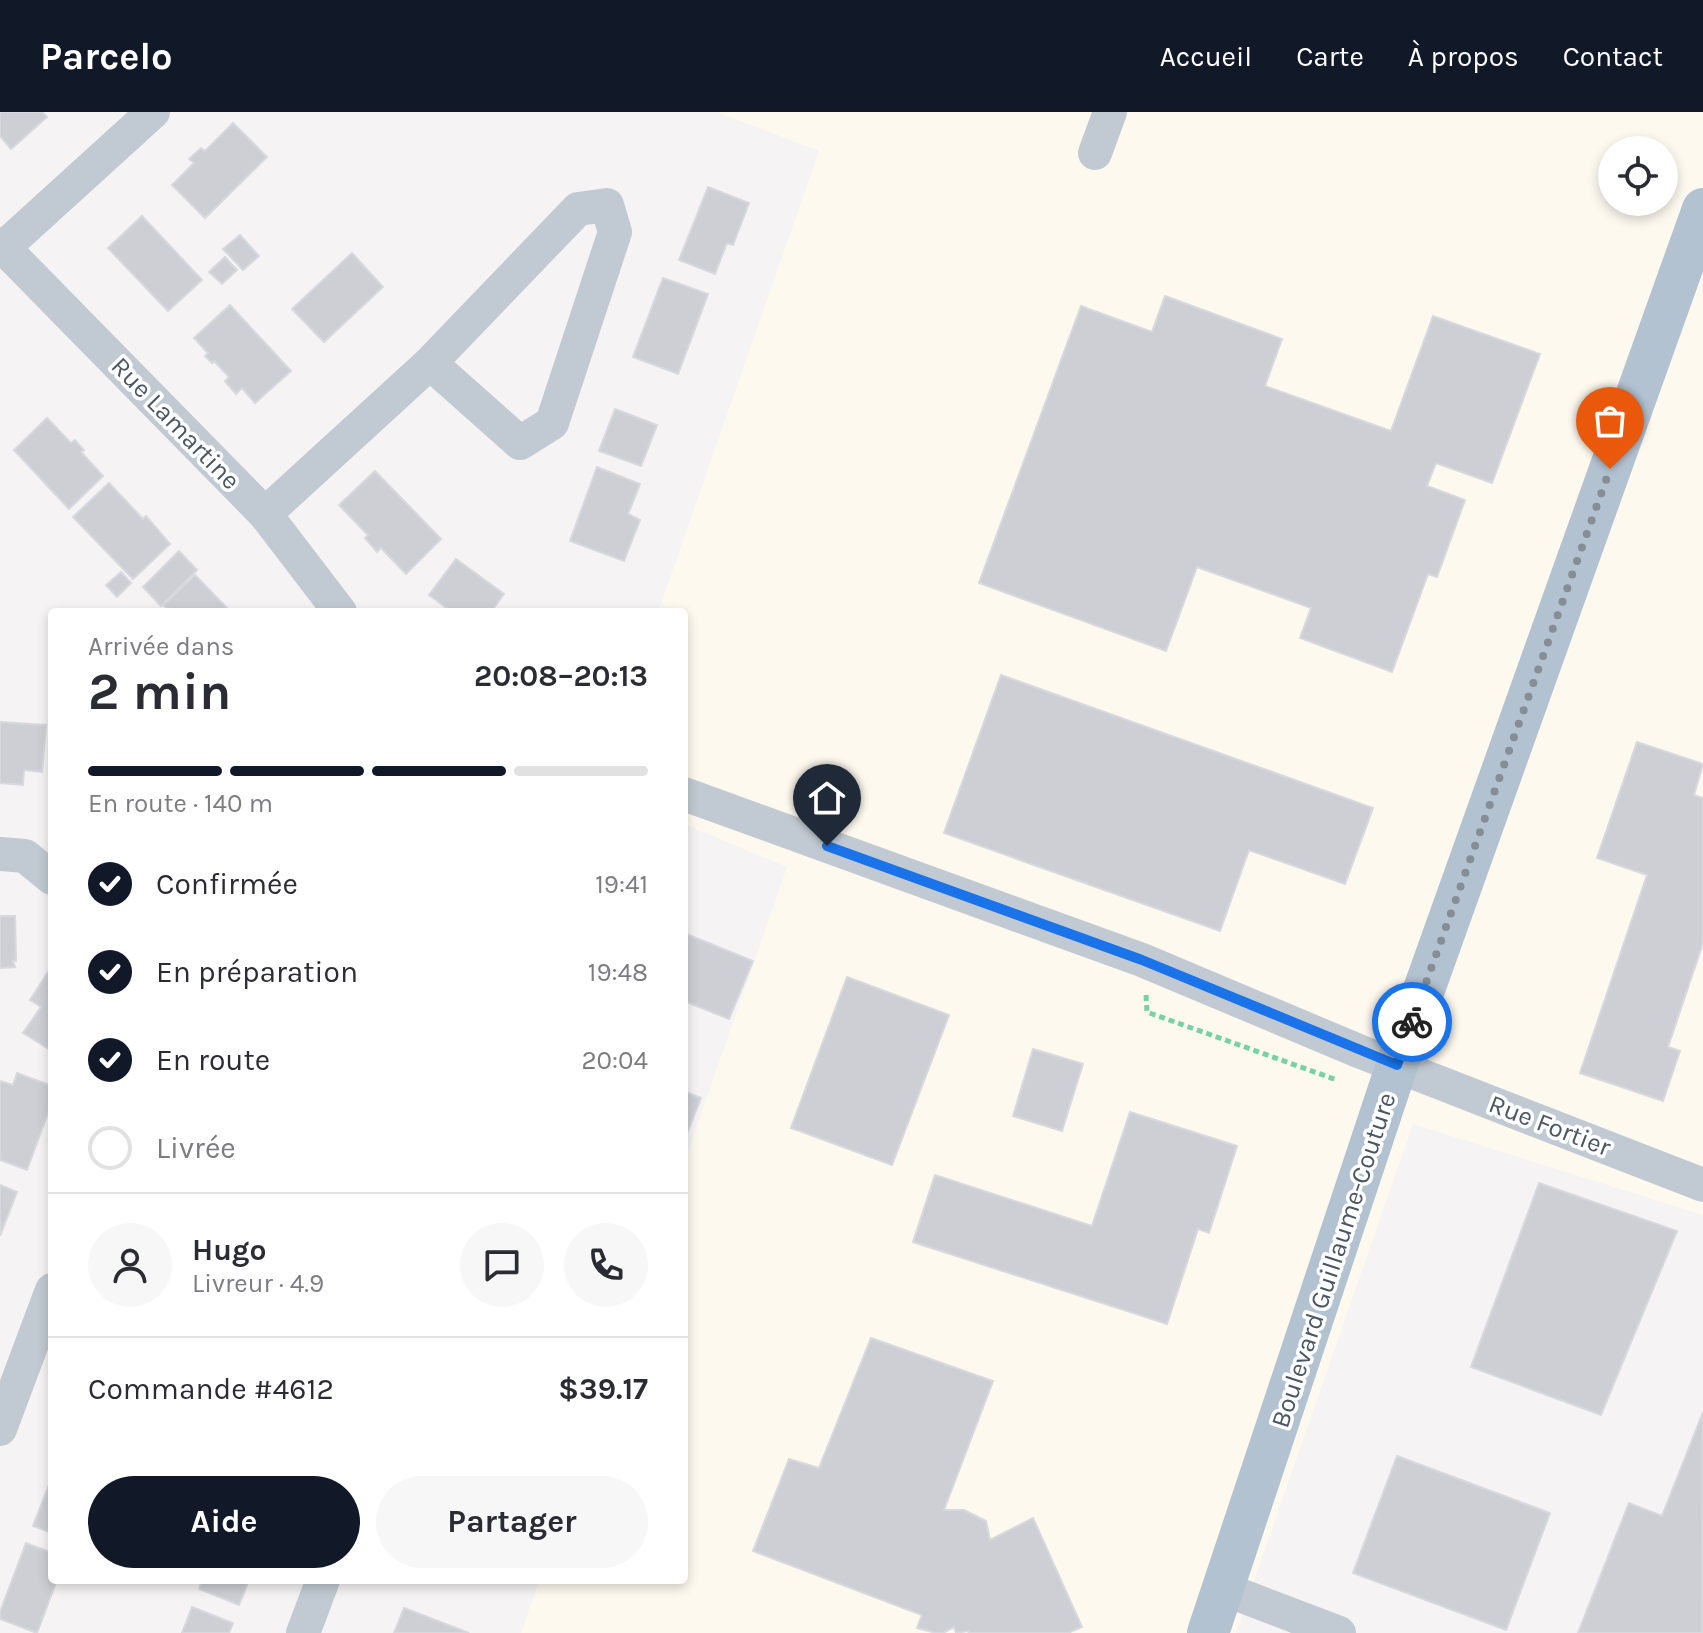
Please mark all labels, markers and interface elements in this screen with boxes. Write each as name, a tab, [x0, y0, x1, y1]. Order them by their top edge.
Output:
text: Parcelo	[40, 34, 173, 79]
text: Accueil	[1160, 40, 1252, 73]
text: Carte	[1296, 40, 1364, 73]
text: À propos	[1408, 40, 1519, 73]
text: Contact	[1563, 40, 1663, 73]
map controls	[1598, 136, 1678, 216]
button: locate	[1598, 136, 1678, 216]
street label: Rue Lamartine	[105, 351, 247, 496]
pin	[1576, 387, 1644, 469]
icon: bag	[1588, 399, 1632, 443]
text: Arrivée dans	[88, 631, 235, 662]
text: 20:08–20:13	[474, 658, 648, 694]
text: 2 min	[88, 661, 231, 722]
pin	[793, 764, 861, 846]
icon: home	[805, 776, 849, 820]
text: En route · 140 m	[88, 788, 273, 819]
icon: check	[88, 862, 132, 906]
text: Confirmée	[156, 866, 298, 902]
text: 19:41	[595, 869, 648, 900]
icon: check	[88, 950, 132, 994]
text: En préparation	[156, 954, 358, 990]
text: 19:48	[588, 957, 648, 988]
courier	[1372, 982, 1452, 1062]
icon: bike	[1390, 1000, 1434, 1044]
icon: check	[88, 1038, 132, 1082]
text: En route	[156, 1042, 270, 1078]
text: 20:04	[582, 1045, 648, 1076]
street label: Rue Fortier	[1485, 1088, 1616, 1163]
street label: Boulevard Guillaume-Couture	[1265, 1089, 1402, 1432]
text: Livrée	[156, 1130, 236, 1166]
button: person	[88, 1223, 172, 1307]
button: chat	[460, 1223, 544, 1307]
button: phone	[564, 1223, 648, 1307]
text: Hugo	[192, 1232, 266, 1268]
text: Livreur · 4.9	[192, 1268, 324, 1299]
text: Commande #4612	[88, 1371, 334, 1407]
text: $39.17	[558, 1371, 648, 1407]
button: Aide	[88, 1476, 360, 1568]
button: Partager	[376, 1476, 648, 1568]

